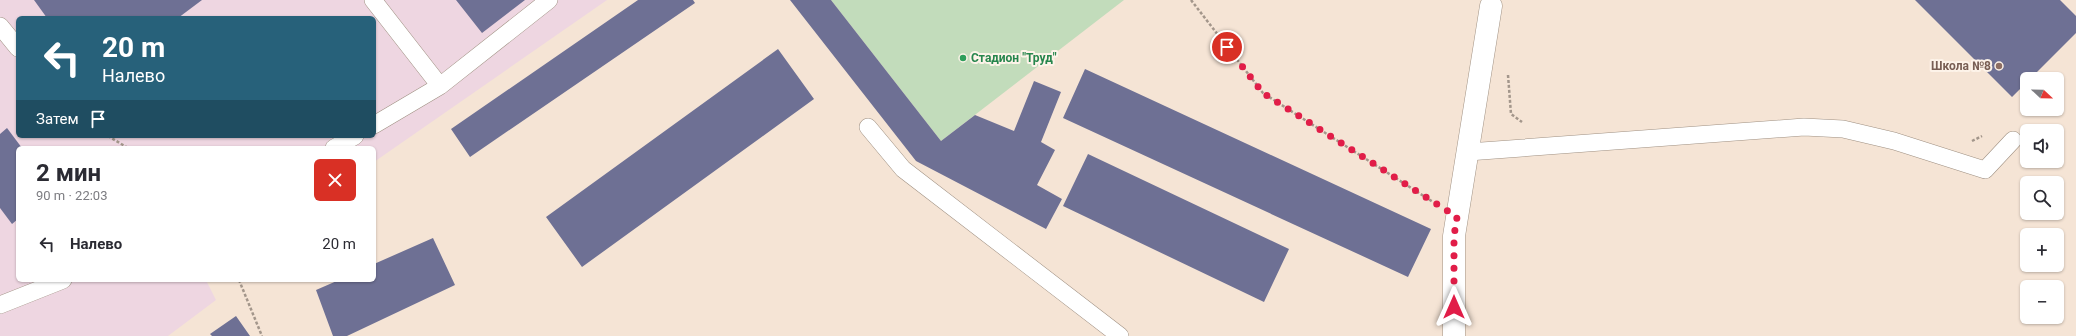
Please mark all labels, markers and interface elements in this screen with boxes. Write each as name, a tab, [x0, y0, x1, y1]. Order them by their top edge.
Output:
pin	[1210, 30, 1244, 64]
text: 20 m	[102, 31, 165, 64]
icon: left	[36, 32, 88, 84]
icon: arrive	[1216, 36, 1238, 58]
place label: Стадион "Труд"	[971, 51, 1057, 65]
marker: Стадион "Труд"	[958, 53, 968, 63]
place label: Школа №8	[1931, 59, 1991, 73]
marker: Школа №8	[1994, 61, 2004, 71]
text: Налево	[102, 65, 165, 86]
north arrow	[2020, 72, 2064, 116]
map controls	[2020, 72, 2064, 324]
icon: arrive	[87, 108, 109, 130]
text: Затем	[36, 110, 79, 128]
button: sound	[2020, 124, 2064, 168]
text: 2 мин	[36, 159, 101, 187]
button: close	[314, 159, 356, 201]
button: search	[2020, 176, 2064, 220]
text: 90 m · 22:03	[36, 188, 107, 203]
button: +	[2020, 228, 2064, 272]
icon: left	[36, 233, 58, 255]
text: Налево	[70, 235, 122, 253]
text: 20 m	[322, 235, 356, 253]
button: −	[2020, 280, 2064, 324]
position arrow	[1433, 286, 1475, 328]

